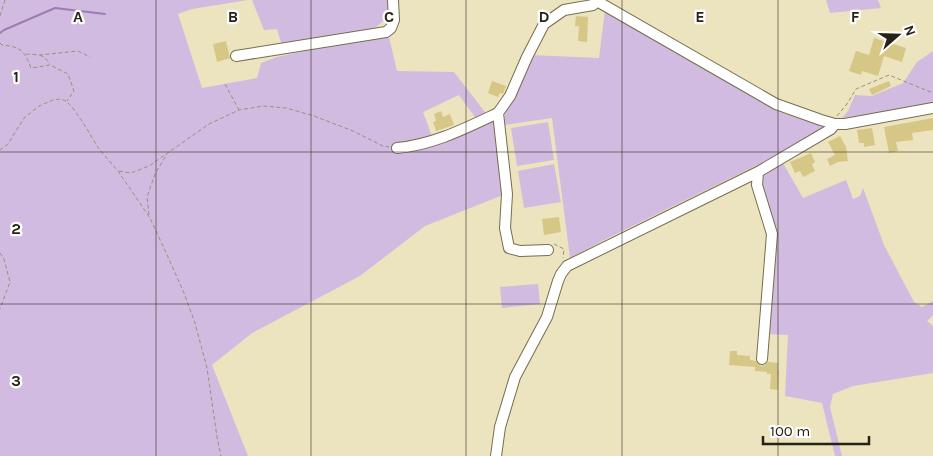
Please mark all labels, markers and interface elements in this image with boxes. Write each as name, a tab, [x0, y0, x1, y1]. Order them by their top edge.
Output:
text: A	[73, 7, 83, 26]
text: B	[228, 7, 238, 26]
text: C	[384, 7, 394, 26]
text: D	[539, 7, 550, 26]
text: E	[695, 7, 705, 26]
text: F	[851, 7, 860, 26]
north arrow	[873, 10, 923, 60]
text: N	[900, 23, 919, 38]
text: 1	[13, 67, 19, 86]
text: 2	[11, 219, 21, 238]
text: 3	[11, 371, 21, 390]
scale bar	[763, 414, 869, 446]
text: 100 m	[770, 422, 810, 440]

